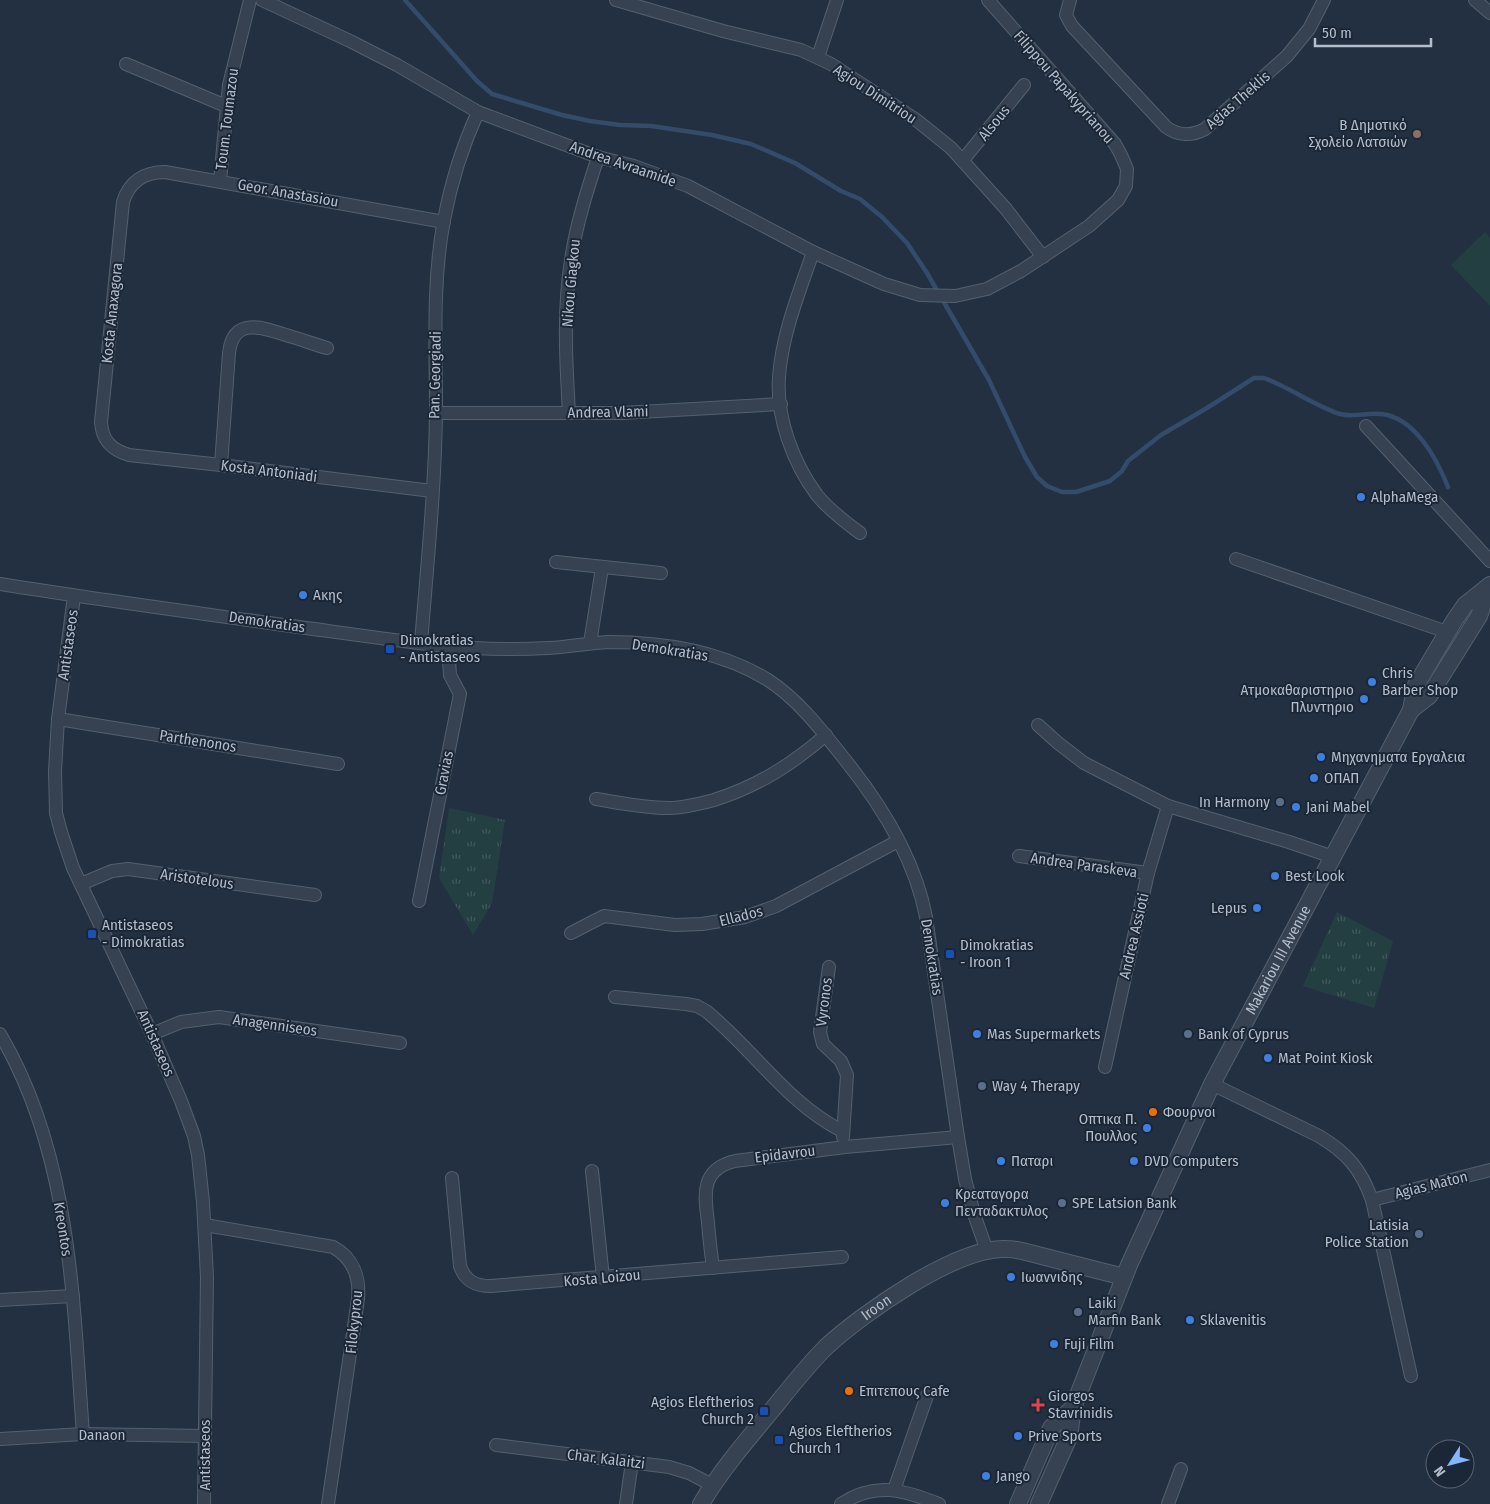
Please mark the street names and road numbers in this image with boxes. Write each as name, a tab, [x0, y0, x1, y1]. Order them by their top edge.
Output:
street label: Filippou Papakyprianou	[1010, 27, 1118, 147]
street label: Agiou Dimitriou	[830, 60, 920, 128]
street label: Toum. Toumazou	[212, 67, 242, 171]
street label: Agias Theklis	[1202, 67, 1274, 133]
street label: Alsous	[974, 102, 1014, 144]
street label: Andrea Avraamide	[567, 137, 679, 191]
street label: Geor. Anastasiou	[236, 175, 340, 211]
street label: Nikou Giagkou	[558, 238, 584, 328]
street label: Kosta Anaxagora	[98, 262, 126, 364]
street label: Pan. Georgiadi	[425, 331, 445, 419]
street label: Andrea Vlami	[567, 402, 649, 422]
street label: Kosta Antoniadi	[220, 456, 318, 486]
street label: Demokratias	[228, 608, 306, 636]
street label: Antistaseos	[54, 609, 82, 681]
street label: Demokratias	[631, 635, 709, 665]
street label: Parthenonos	[158, 726, 238, 756]
street label: Gravias	[431, 749, 457, 797]
street label: Andrea Paraskeva	[1029, 849, 1139, 881]
street label: Aristotelous	[159, 865, 235, 893]
street label: Andrea Assioti	[1115, 891, 1153, 981]
street label: Ellados	[717, 902, 765, 930]
street label: Makariou III Avenue	[1242, 902, 1314, 1017]
street label: Demokratias	[917, 918, 947, 996]
street label: Vyronos	[812, 977, 836, 1027]
street label: Antistaseos	[133, 1007, 179, 1079]
street label: Anagenniseos	[232, 1010, 318, 1040]
street label: Epidavrou	[754, 1141, 816, 1167]
street label: Agias Maton	[1393, 1167, 1469, 1203]
street label: Kreontos	[50, 1200, 76, 1258]
street label: Kosta Loizou	[563, 1266, 641, 1290]
street label: Filokyprou	[342, 1289, 366, 1355]
street label: Iroon	[858, 1291, 895, 1324]
street label: Antistaseos	[196, 1419, 214, 1491]
street label: Danaon	[79, 1426, 125, 1444]
street label: Char. Kalaitzi	[566, 1445, 646, 1473]

